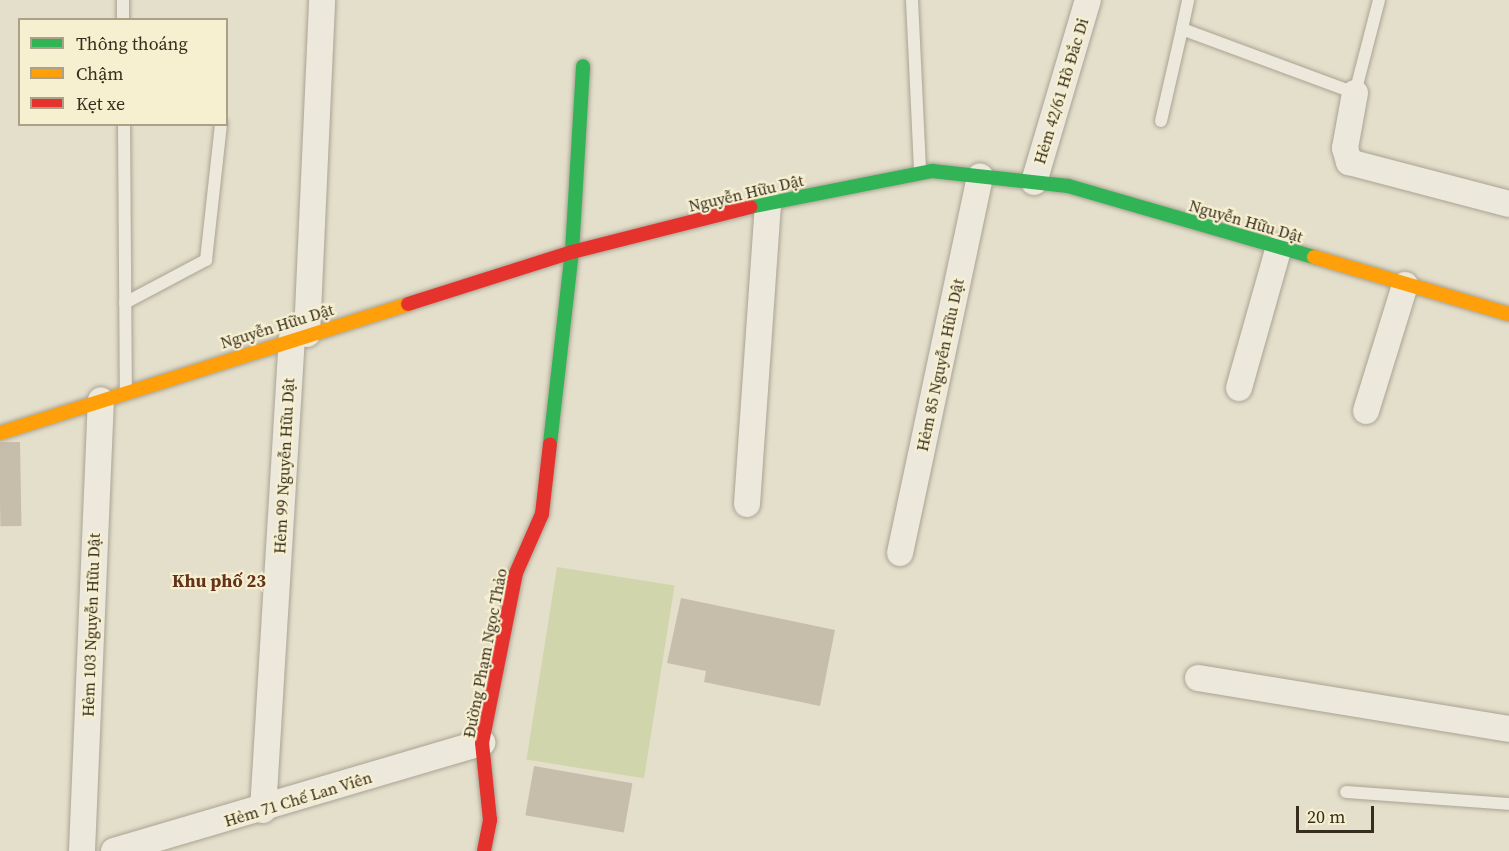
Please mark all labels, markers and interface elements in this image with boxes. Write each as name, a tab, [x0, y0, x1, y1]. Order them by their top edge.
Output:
street label: Hẻm 42/61 Hồ Đắc Di	[1030, 16, 1092, 166]
legend	[18, 18, 228, 126]
text: Thông thoáng	[76, 31, 188, 56]
text: Chậm	[76, 61, 123, 86]
text: Kẹt xe	[76, 91, 125, 116]
street label: Nguyễn Hữu Dật	[687, 170, 805, 216]
street label: Nguyễn Hữu Dật	[1187, 196, 1305, 246]
street label: Hẻm 85 Nguyễn Hữu Dật	[912, 277, 968, 453]
street label: Nguyễn Hữu Dật	[218, 300, 336, 352]
street label: Hẻm 99 Nguyễn Hữu Dật	[270, 378, 298, 554]
street label: Hẻm 103 Nguyễn Hữu Dật	[78, 533, 104, 717]
street label: Đường Phạm Ngọc Thảo	[459, 566, 511, 740]
district label: Khu phố 23	[172, 570, 266, 592]
street label: Hẻm 71 Chế Lan Viên	[222, 767, 374, 831]
scale bar	[1299, 794, 1377, 832]
text: 20 m	[1307, 804, 1345, 829]

